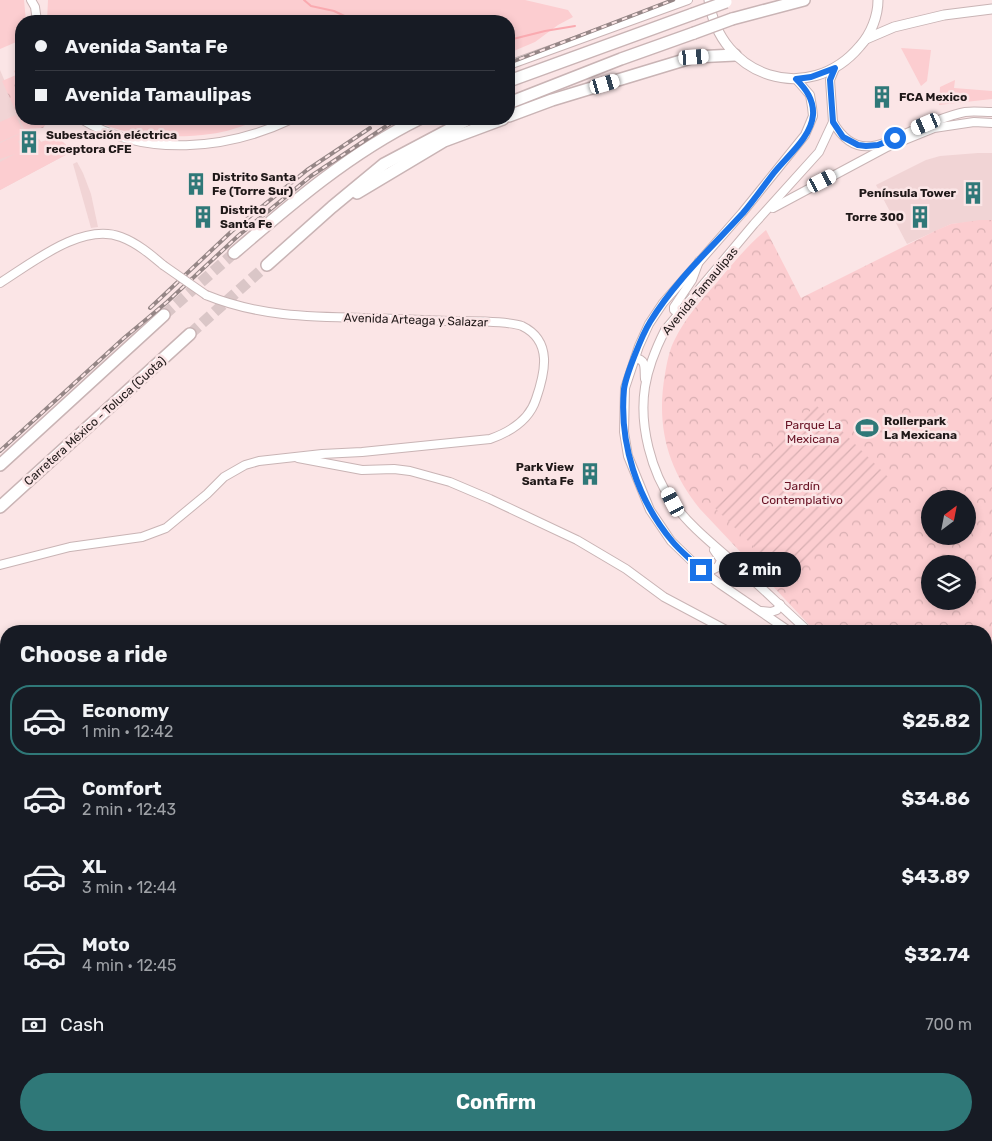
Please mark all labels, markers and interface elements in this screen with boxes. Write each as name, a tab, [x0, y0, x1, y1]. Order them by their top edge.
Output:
text: Avenida Santa Fe	[65, 35, 228, 58]
car	[678, 48, 709, 66]
car	[588, 73, 621, 95]
text: Avenida Tamaulipas	[65, 83, 251, 106]
building icon: FCA Mexico	[869, 84, 895, 110]
place label: FCA Mexico	[899, 90, 967, 104]
car	[909, 111, 942, 137]
route start	[884, 127, 906, 149]
place label: Subestación eléctrica receptora CFE	[46, 128, 177, 156]
building icon: Subestación eléctrica receptora CFE	[16, 129, 42, 155]
car	[805, 168, 838, 194]
place label: Distrito Santa Fe (Torre Sur)	[212, 170, 296, 198]
building icon: Distrito Santa Fe (Torre Sur)	[183, 171, 209, 197]
building icon: Península Tower	[960, 180, 986, 206]
place label: Península Tower	[859, 186, 957, 200]
place label: Distrito Santa Fe	[220, 203, 272, 231]
building icon: Distrito Santa Fe	[190, 204, 216, 230]
building icon: Torre 300	[907, 204, 933, 230]
place label: Torre 300	[845, 210, 904, 224]
street label: Avenida Tamaulipas	[659, 244, 741, 338]
street label: Avenida Arteaga y Salazar	[344, 310, 489, 330]
street label: Carretera México - Toluca (Cuota)	[21, 354, 169, 488]
place label: Rollerpark La Mexicana	[884, 414, 957, 442]
sports icon: Rollerpark La Mexicana	[854, 415, 880, 441]
park label: Parque La Mexicana	[785, 418, 841, 446]
place label: Park View Santa Fe	[516, 460, 574, 488]
building icon: Park View Santa Fe	[577, 461, 603, 487]
park label: Jardín Contemplativo	[761, 479, 843, 507]
car	[659, 485, 686, 519]
north arrow	[921, 490, 976, 545]
map controls	[921, 490, 976, 610]
callout: 2 min	[718, 552, 801, 588]
button: layers	[921, 555, 976, 610]
route end	[690, 559, 712, 581]
text: 2 min	[738, 560, 782, 579]
text: Choose a ride	[20, 641, 167, 668]
icon: car	[22, 698, 67, 743]
text: Economy	[82, 699, 169, 722]
text: $25.82	[902, 709, 970, 732]
text: 1 min · 12:42	[82, 722, 173, 741]
icon: car	[22, 776, 67, 821]
text: Comfort	[82, 777, 162, 800]
text: $34.86	[901, 787, 970, 810]
text: 2 min · 12:43	[82, 800, 176, 819]
icon: car	[22, 854, 67, 899]
text: XL	[82, 855, 106, 878]
text: $43.89	[901, 865, 970, 888]
text: 3 min · 12:44	[82, 878, 177, 897]
icon: car	[22, 932, 67, 977]
text: Moto	[82, 933, 130, 956]
text: $32.74	[904, 943, 970, 966]
text: 4 min · 12:45	[82, 956, 177, 975]
icon: cash	[20, 1011, 48, 1039]
text: Cash	[60, 1013, 104, 1036]
text: 700 m	[925, 1015, 972, 1034]
button: Confirm	[20, 1073, 972, 1131]

